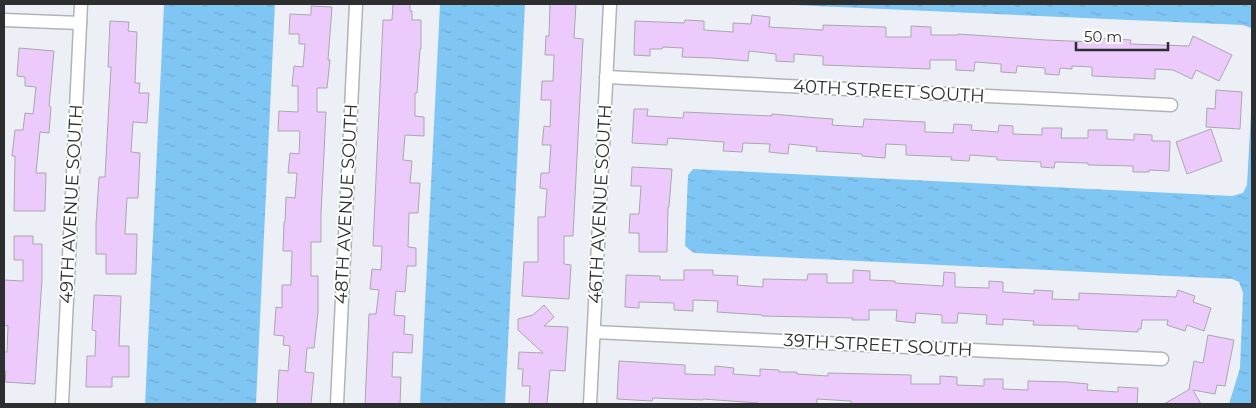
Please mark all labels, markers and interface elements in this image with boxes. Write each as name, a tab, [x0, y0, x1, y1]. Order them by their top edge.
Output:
scale bar	[1076, 20, 1168, 52]
text: 50 m	[1084, 27, 1122, 46]
street label: 40TH STREET SOUTH	[793, 75, 985, 107]
street label: 48TH AVENUE SOUTH	[330, 103, 362, 305]
street label: 49TH AVENUE SOUTH	[55, 104, 87, 304]
street label: 46TH AVENUE SOUTH	[584, 104, 616, 304]
street label: 39TH STREET SOUTH	[783, 329, 973, 361]

